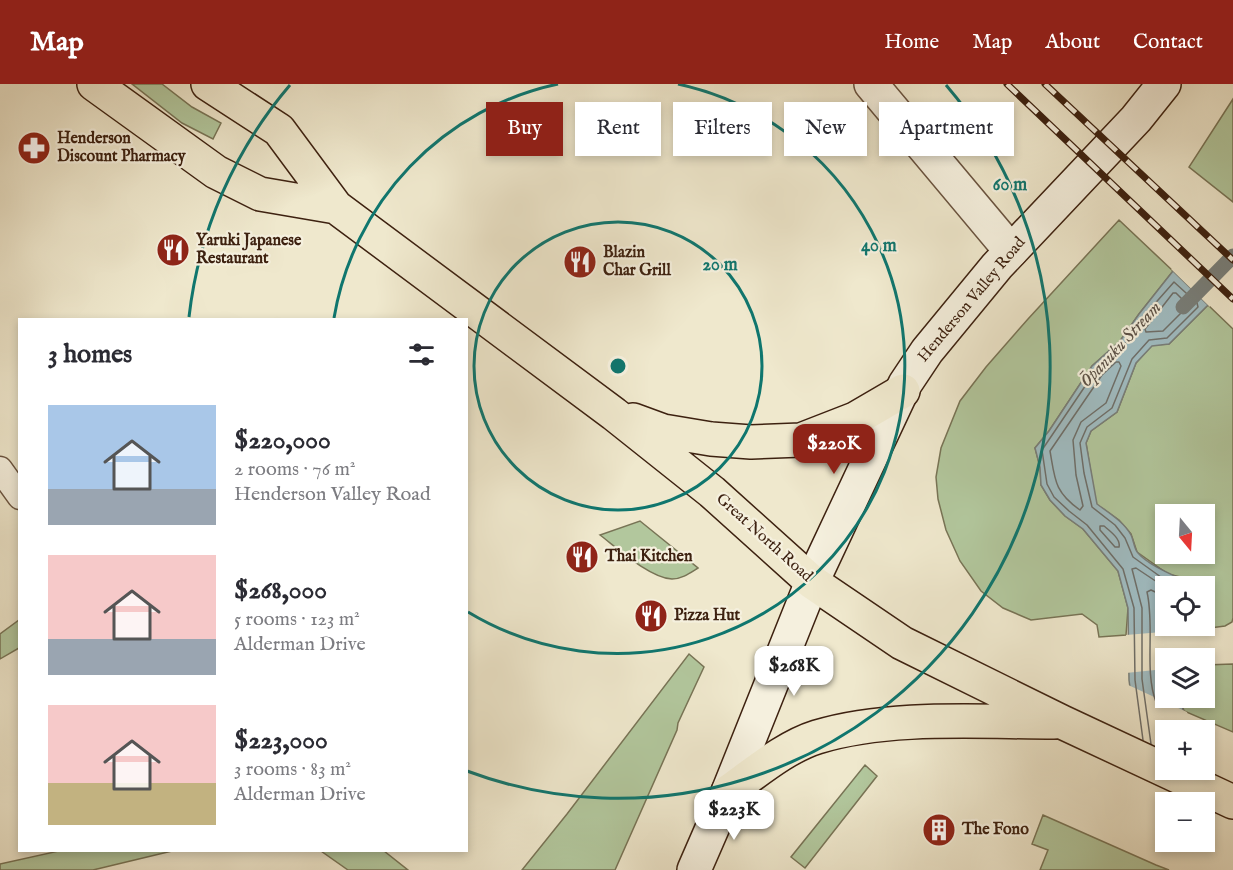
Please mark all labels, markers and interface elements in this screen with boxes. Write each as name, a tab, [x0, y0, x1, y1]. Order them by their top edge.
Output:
text: Map	[30, 25, 84, 60]
text: Home	[884, 29, 939, 56]
text: Map	[972, 29, 1012, 56]
text: About	[1045, 29, 1100, 56]
text: Contact	[1133, 29, 1203, 56]
chip: Buy	[486, 102, 563, 156]
chip: Rent	[575, 102, 661, 156]
chip: Filters	[673, 102, 772, 156]
chip: New	[784, 102, 867, 156]
chip: Apartment	[879, 102, 1014, 156]
place label: Henderson Discount Pharmacy	[57, 129, 187, 167]
pharmacy icon: Henderson Discount Pharmacy	[16, 130, 52, 166]
text: 60 m	[993, 174, 1027, 197]
place label: Yaruki Japanese Restaurant	[196, 231, 302, 269]
restaurant icon: Yaruki Japanese Restaurant	[155, 232, 191, 268]
street label: Henderson Valley Road	[914, 233, 1031, 367]
text: 40 m	[861, 235, 897, 258]
place label: Blazin Char Grill	[603, 243, 671, 281]
restaurant icon: Blazin Char Grill	[562, 244, 598, 280]
text: 20 m	[702, 254, 738, 277]
water label: Ōpanuku Stream	[1075, 297, 1167, 393]
text: 3 homes	[48, 338, 132, 371]
icon: filters	[405, 338, 438, 371]
centre of rings	[608, 356, 628, 376]
text: $220,000	[234, 424, 331, 457]
pin: $220K	[792, 424, 876, 475]
icon: home	[96, 429, 168, 501]
text: $220K	[807, 431, 861, 456]
text: 2 rooms · 76 m²	[234, 457, 355, 482]
text: Henderson Valley Road	[234, 482, 431, 507]
street label: Great North Road	[711, 489, 817, 587]
north arrow	[1155, 504, 1215, 564]
map controls	[1155, 504, 1215, 852]
restaurant icon: Thai Kitchen	[564, 539, 600, 575]
place label: Thai Kitchen	[604, 547, 693, 567]
text: $268,000	[234, 574, 327, 607]
button: locate	[1155, 576, 1215, 636]
icon: home	[96, 579, 168, 651]
restaurant icon: Pizza Hut	[633, 598, 669, 634]
place label: Pizza Hut	[674, 606, 741, 626]
text: 5 rooms · 123 m²	[234, 607, 360, 632]
text: Alderman Drive	[234, 632, 366, 657]
pin: $268K	[752, 646, 836, 697]
button: layers	[1155, 648, 1215, 708]
text: $268K	[768, 653, 820, 678]
button: +	[1155, 720, 1215, 780]
text: $223,000	[234, 724, 328, 757]
icon: home	[96, 729, 168, 801]
text: 3 rooms · 83 m²	[234, 757, 351, 782]
text: Alderman Drive	[234, 782, 366, 807]
pin: $223K	[692, 790, 776, 841]
button: −	[1155, 792, 1215, 852]
text: $223K	[708, 797, 760, 822]
building icon: The Fono	[921, 812, 957, 848]
place label: The Fono	[961, 820, 1029, 840]

